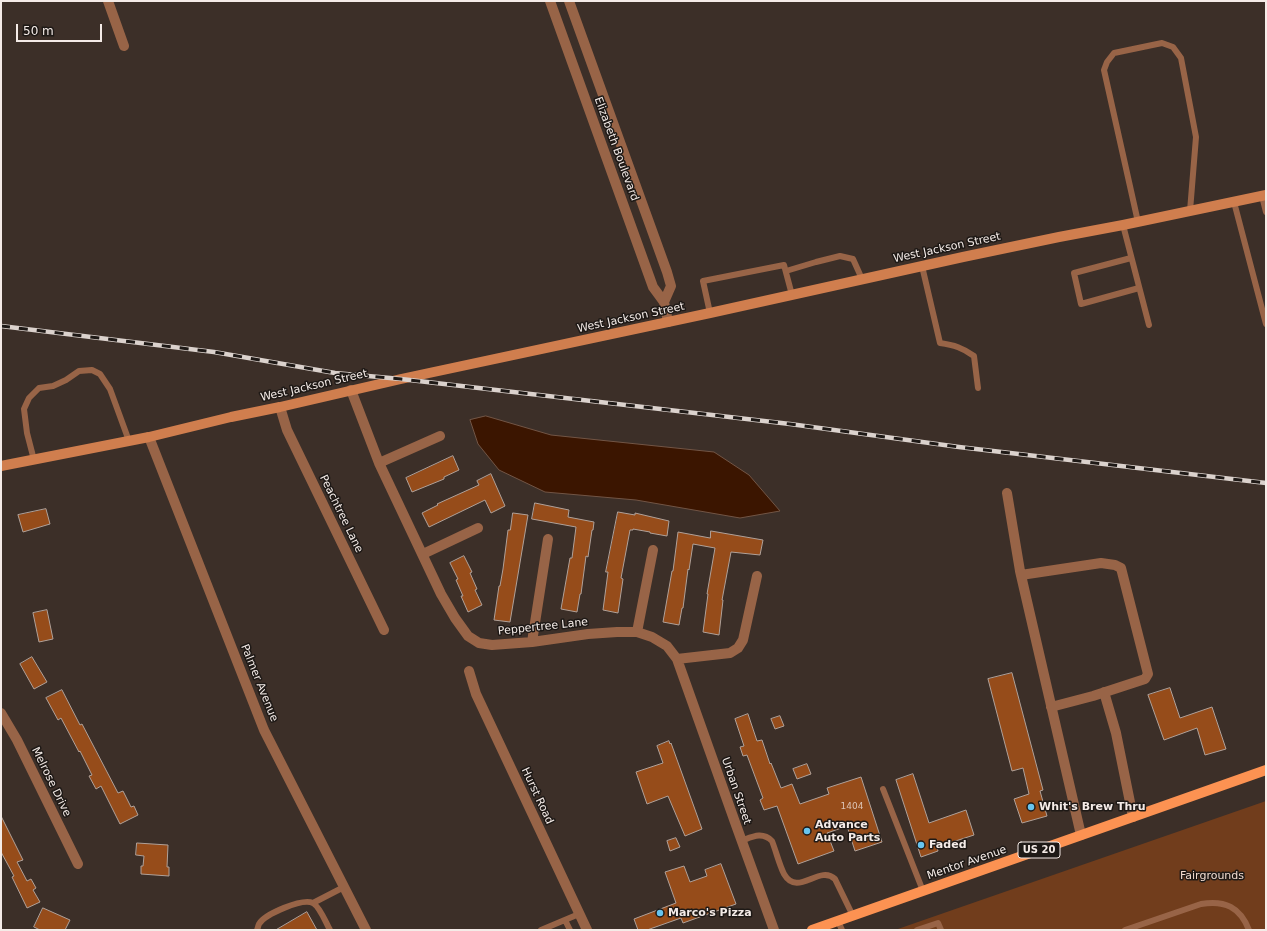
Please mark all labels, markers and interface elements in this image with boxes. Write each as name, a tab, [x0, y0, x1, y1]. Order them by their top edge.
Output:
scale bar	[18, 16, 104, 42]
text: 50 m	[23, 24, 54, 38]
street label: Elizabeth Boulevard	[591, 95, 641, 203]
street label: West Jackson Street	[892, 230, 1002, 266]
street label: West Jackson Street	[576, 300, 686, 336]
street label: West Jackson Street	[259, 367, 369, 405]
street label: Peachtree Lane	[316, 473, 366, 555]
street label: Peppertree Lane	[497, 616, 589, 638]
street label: Palmer Avenue	[237, 642, 281, 724]
street label: Melrose Drive	[28, 745, 74, 819]
street label: Urban Street	[718, 756, 754, 826]
street label: Hurst Road	[518, 766, 556, 826]
place label: Whit's Brew Thru	[1039, 800, 1146, 814]
house number: 1404	[841, 802, 863, 812]
marker: Whit's Brew Thru	[1026, 802, 1036, 812]
place label: Advance Auto Parts	[815, 818, 880, 844]
marker: Advance Auto Parts	[802, 826, 812, 836]
place label: Faded	[929, 838, 967, 852]
marker: Faded	[916, 840, 926, 850]
road number: US 20	[1018, 842, 1060, 858]
street label: Mentor Avenue	[926, 843, 1008, 883]
park label: Fairgrounds	[1180, 869, 1244, 883]
place label: Marco's Pizza	[668, 906, 752, 920]
marker: Marco's Pizza	[655, 908, 665, 918]

